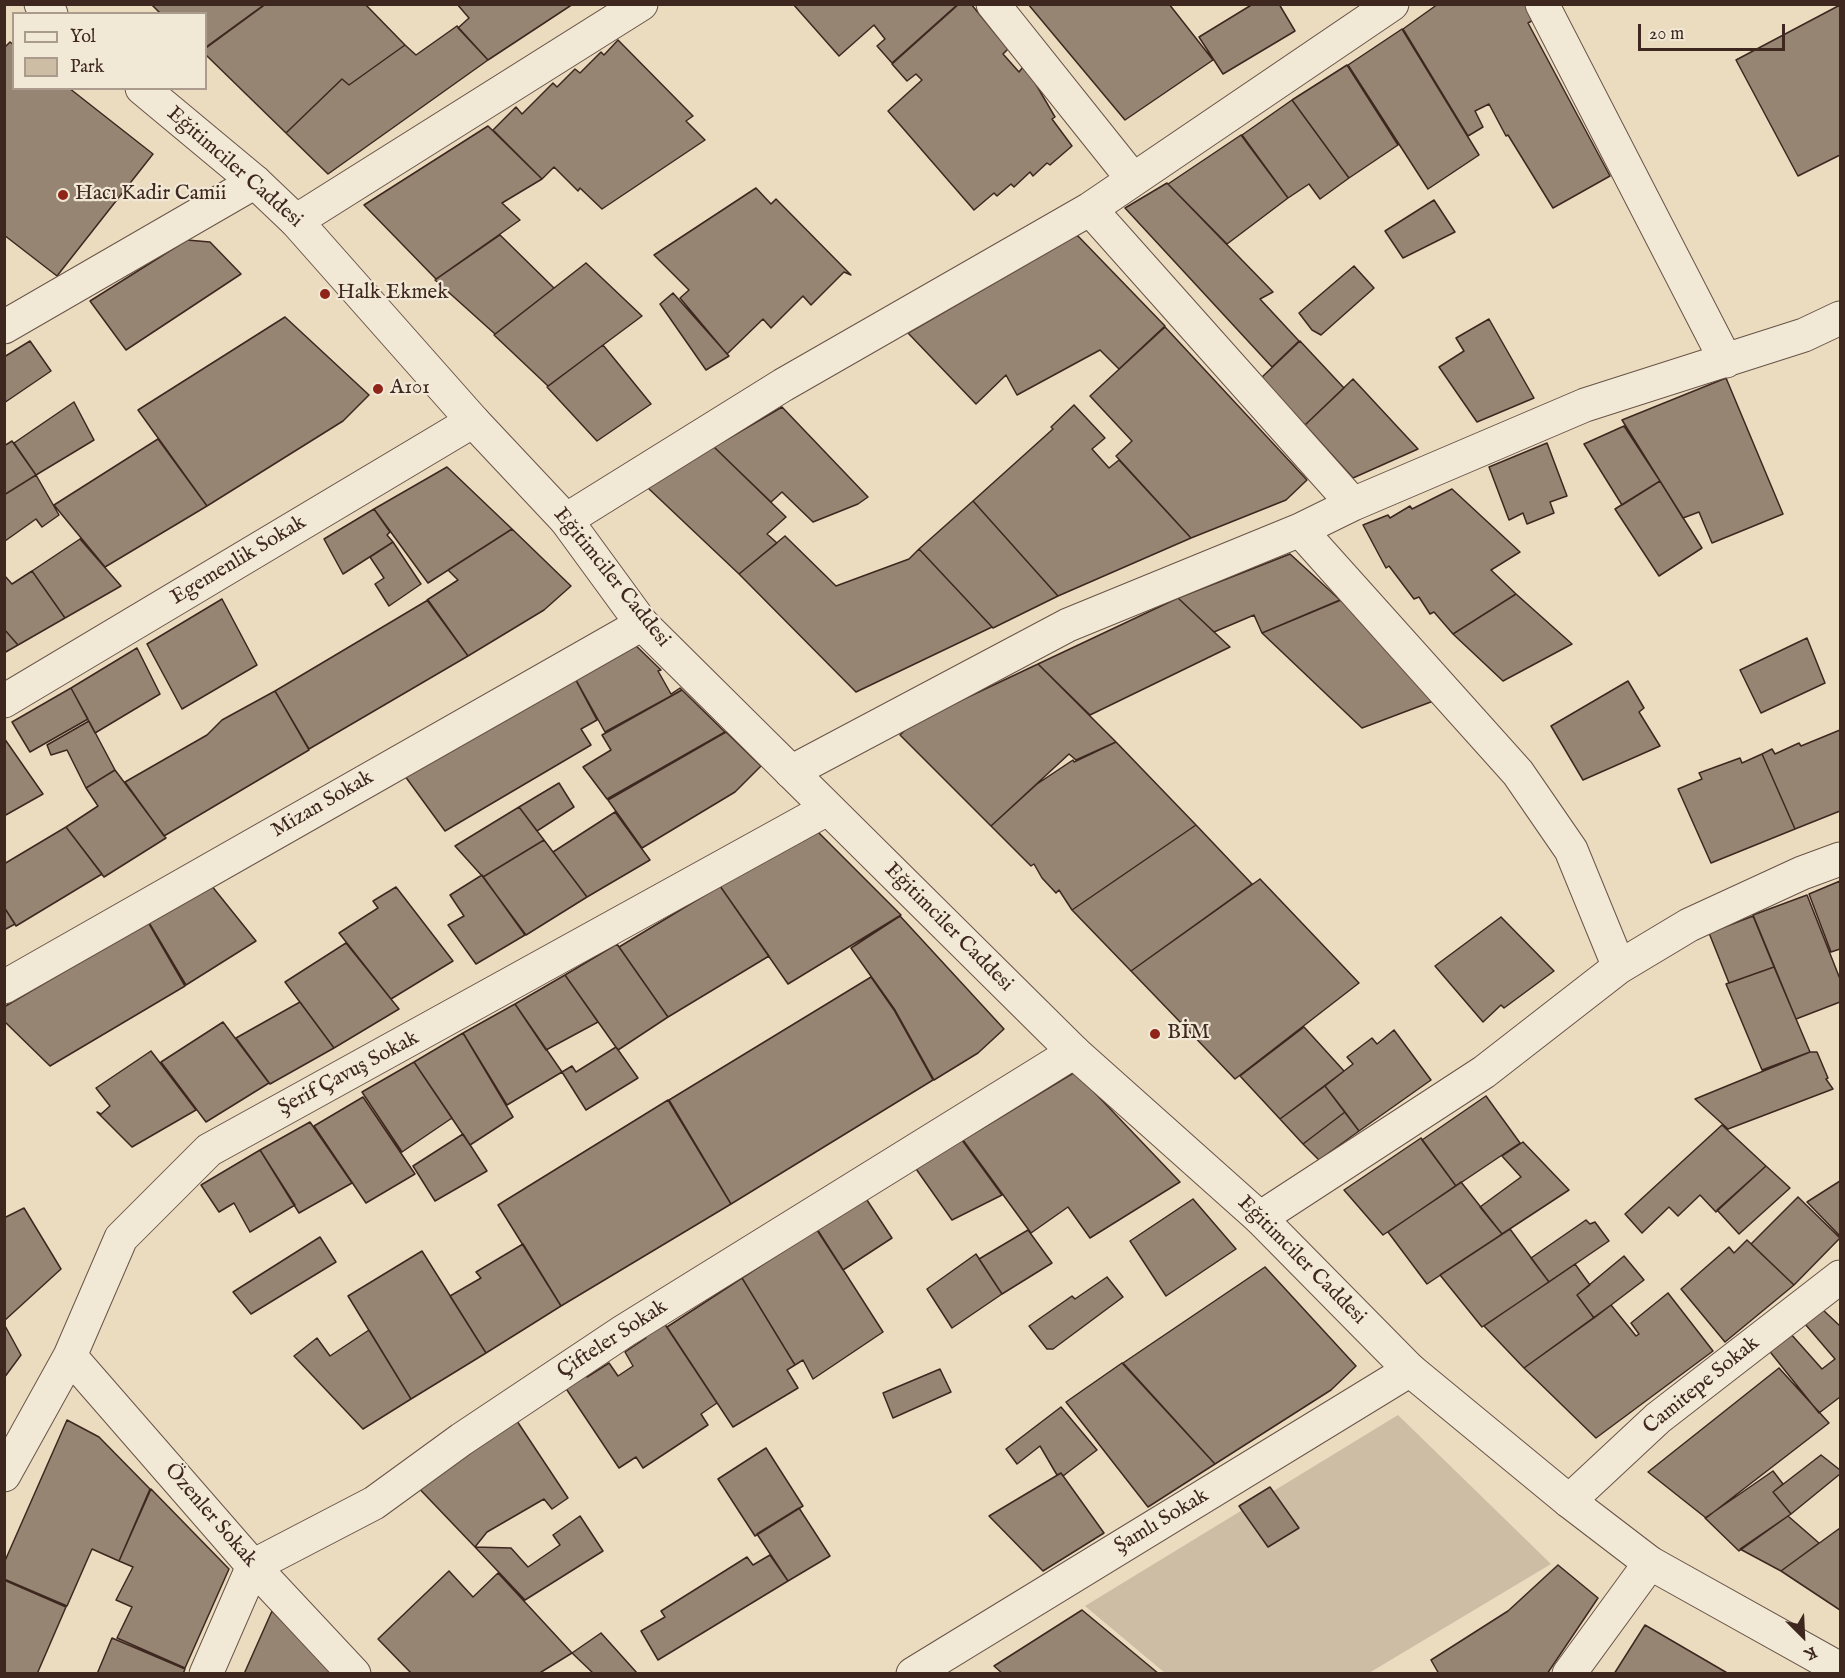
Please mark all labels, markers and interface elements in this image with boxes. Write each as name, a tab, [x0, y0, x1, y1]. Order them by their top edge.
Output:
legend	[12, 12, 207, 90]
scale bar	[1641, 12, 1788, 50]
text: 20 m	[1649, 23, 1684, 46]
text: Yol	[70, 26, 96, 49]
text: Park	[70, 56, 104, 79]
street label: Eğitimciler Caddesi	[161, 102, 307, 234]
place label: Hacı Kadir Camii	[75, 182, 226, 208]
marker: Hacı Kadir Camii	[56, 188, 70, 202]
place label: Halk Ekmek	[337, 281, 449, 307]
marker: Halk Ekmek	[318, 287, 332, 301]
place label: A101	[390, 376, 430, 402]
marker: A101	[371, 382, 385, 396]
street label: Eğitimciler Caddesi	[547, 503, 675, 653]
street label: Egemenlik Sokak	[167, 511, 311, 611]
street label: Mizan Sokak	[268, 766, 378, 844]
street label: Eğitimciler Caddesi	[878, 858, 1018, 998]
place label: BİM	[1167, 1021, 1210, 1047]
street label: Şerif Çavuş Sokak	[274, 1026, 424, 1122]
marker: BİM	[1148, 1027, 1162, 1041]
street label: Eğitimciler Caddesi	[1231, 1191, 1371, 1331]
street label: Çifteler Sokak	[553, 1295, 673, 1385]
street label: Camitepe Sokak	[1639, 1332, 1765, 1440]
street label: Özenler Sokak	[158, 1459, 262, 1573]
street label: Şamlı Sokak	[1110, 1484, 1214, 1560]
north arrow	[1773, 1606, 1833, 1666]
text: K	[1801, 1641, 1820, 1664]

